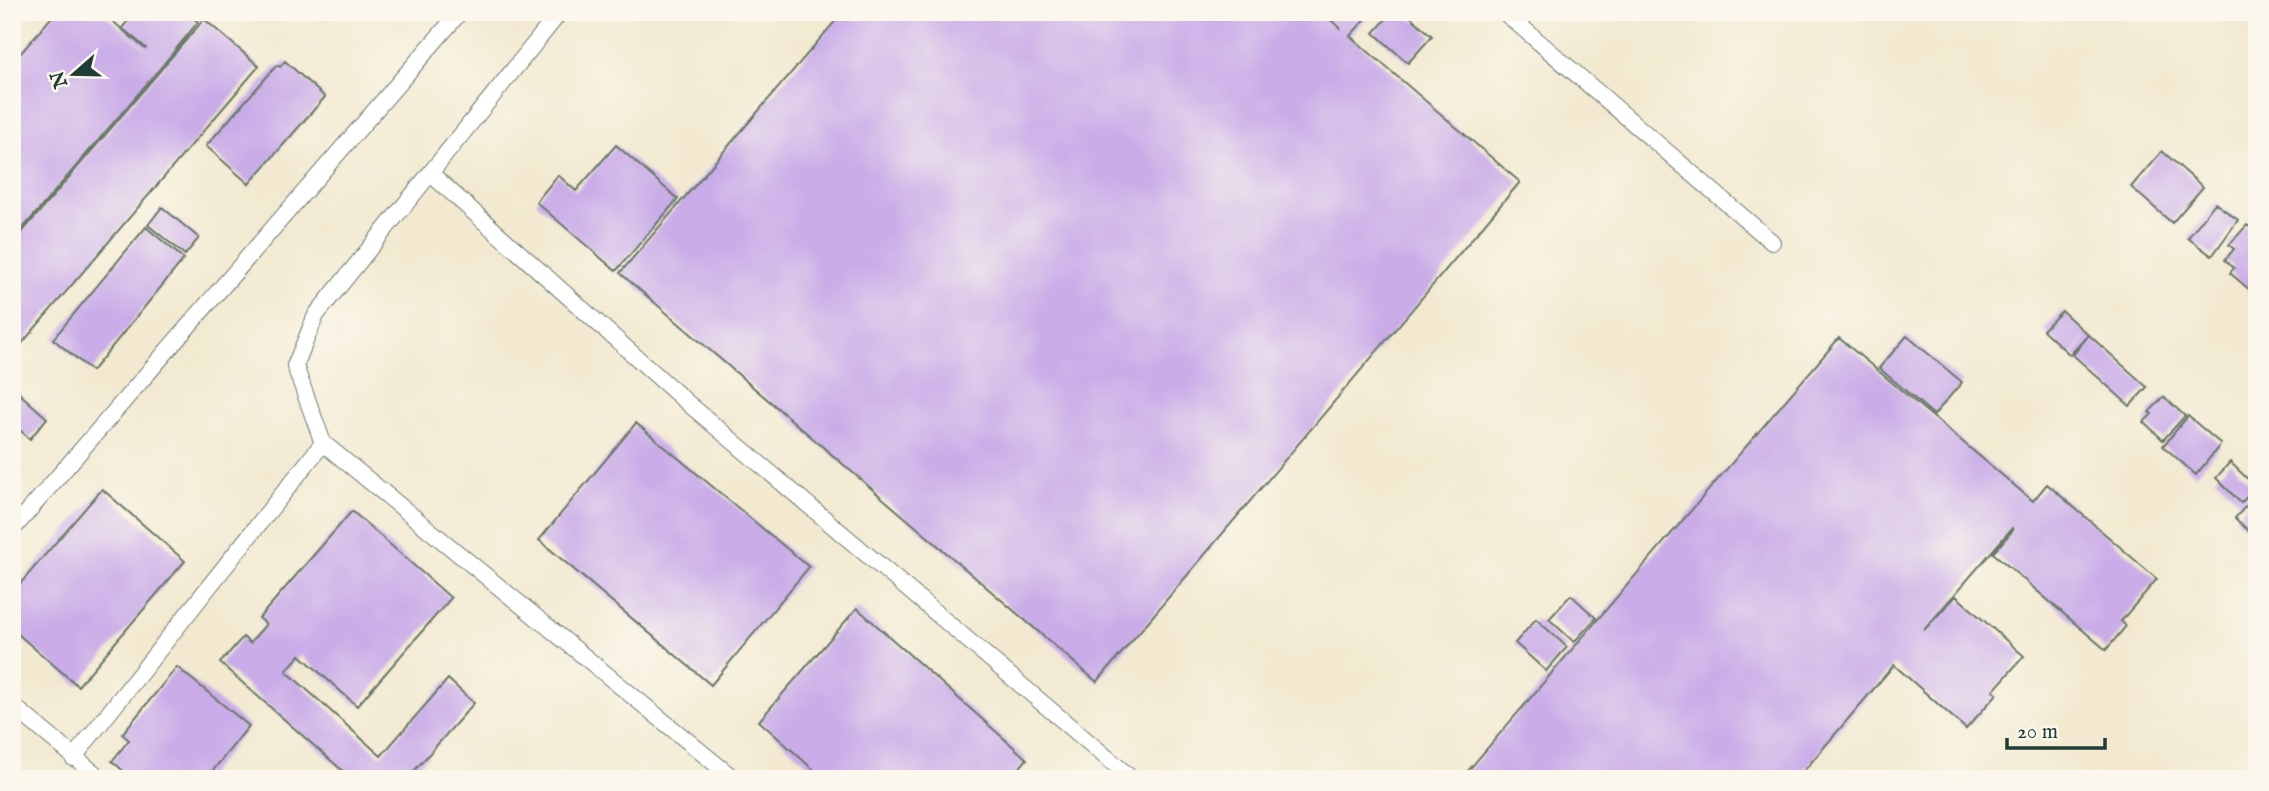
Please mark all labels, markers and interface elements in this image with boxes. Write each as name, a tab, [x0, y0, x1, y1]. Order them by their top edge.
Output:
north arrow	[38, 38, 108, 108]
text: N	[46, 67, 74, 92]
scale bar	[2007, 707, 2104, 751]
text: 20 m	[2017, 719, 2058, 746]

